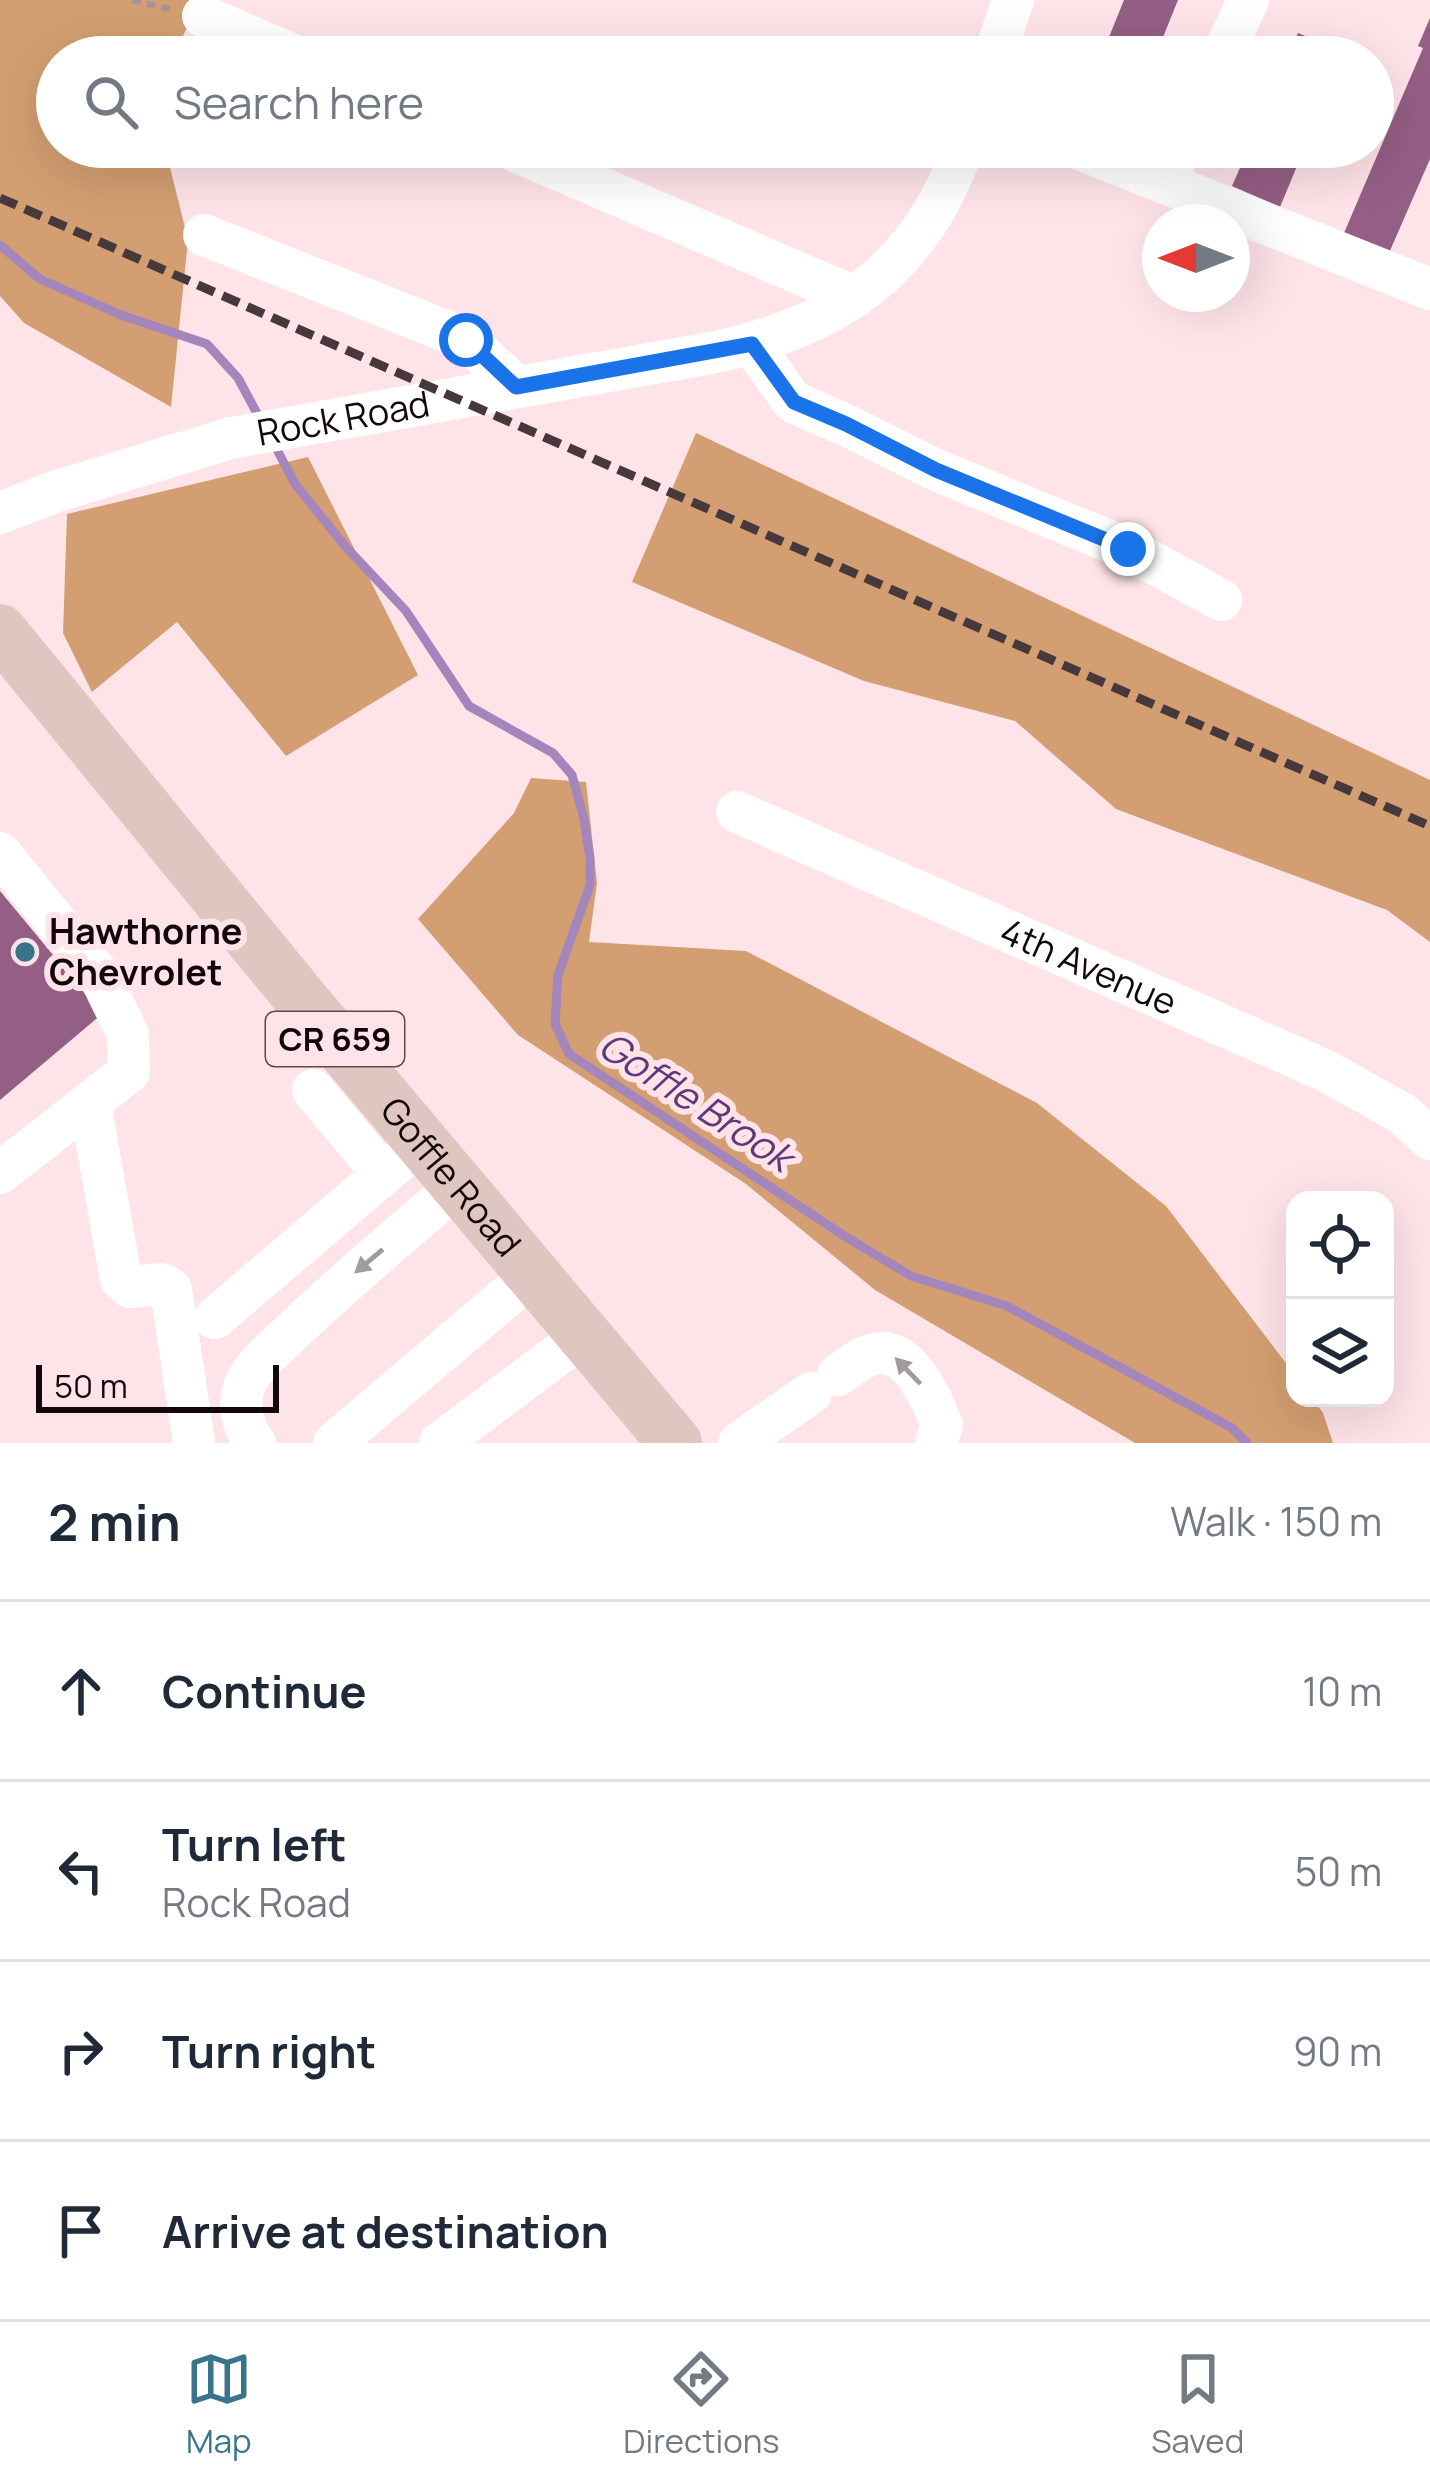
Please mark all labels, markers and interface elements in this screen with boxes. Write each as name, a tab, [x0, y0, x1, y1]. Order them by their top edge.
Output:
search box	[36, 36, 1394, 168]
icon: search	[78, 69, 144, 135]
text: Search here	[174, 71, 424, 133]
north arrow	[1142, 204, 1250, 312]
route start	[439, 313, 493, 367]
street label: Rock Road	[253, 378, 433, 457]
route end	[1101, 522, 1155, 576]
place label: Hawthorne Chevrolet	[49, 906, 243, 996]
street label: 4th Avenue	[993, 906, 1184, 1026]
marker: Hawthorne Chevrolet	[12, 939, 38, 965]
road number: CR 659	[266, 1012, 404, 1066]
water label: Goffle Brook	[589, 1017, 808, 1186]
street label: Goffle Road	[370, 1087, 532, 1266]
map controls	[1286, 1191, 1394, 1407]
button: locate	[1286, 1191, 1394, 1299]
one-way arrow	[354, 1248, 384, 1274]
button: layers	[1286, 1299, 1394, 1407]
one-way arrow	[895, 1357, 923, 1386]
scale bar	[36, 1359, 279, 1412]
text: 50 m	[54, 1363, 128, 1408]
text: 2 min	[48, 1487, 181, 1556]
text: Walk · 150 m	[1170, 1494, 1382, 1548]
icon: ahead	[48, 1658, 114, 1724]
text: Continue	[162, 1660, 367, 1722]
text: 10 m	[1302, 1664, 1382, 1718]
text: Turn left	[162, 1813, 347, 1875]
icon: left	[48, 1838, 114, 1904]
text: 50 m	[1295, 1844, 1382, 1898]
text: Rock Road	[162, 1875, 351, 1929]
icon: right	[48, 2018, 114, 2084]
text: Turn right	[162, 2020, 376, 2082]
text: 90 m	[1293, 2024, 1382, 2078]
icon: arrive	[48, 2198, 114, 2264]
text: Arrive at destination	[162, 2200, 609, 2262]
tab: Map	[186, 2346, 252, 2463]
tab: Directions	[623, 2346, 780, 2463]
tab: Saved	[1151, 2346, 1244, 2463]

